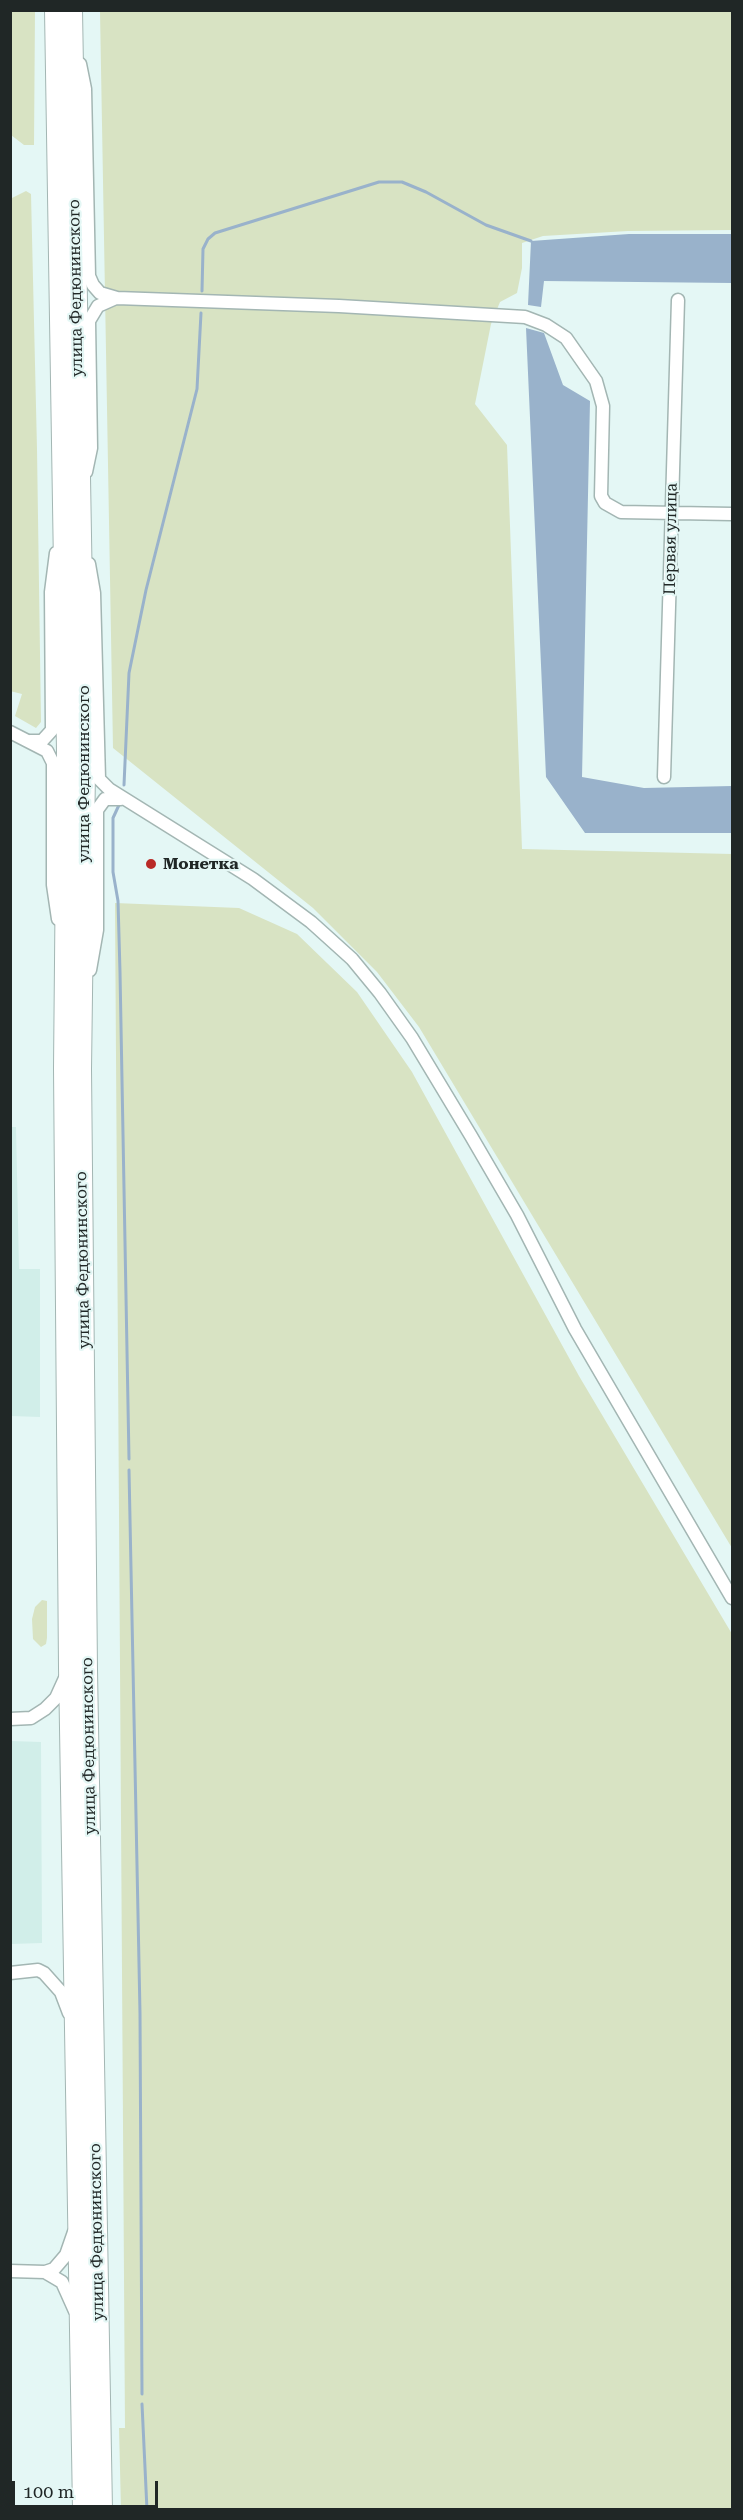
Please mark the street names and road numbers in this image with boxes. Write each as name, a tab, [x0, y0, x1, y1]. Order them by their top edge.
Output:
street label: улица Федюнинского	[65, 199, 87, 377]
street label: Первая улица	[660, 483, 682, 595]
street label: улица Федюнинского	[74, 685, 94, 863]
street label: улица Федюнинского	[72, 1171, 94, 1349]
street label: улица Федюнинского	[78, 1657, 100, 1835]
street label: улица Федюнинского	[86, 2143, 108, 2321]

